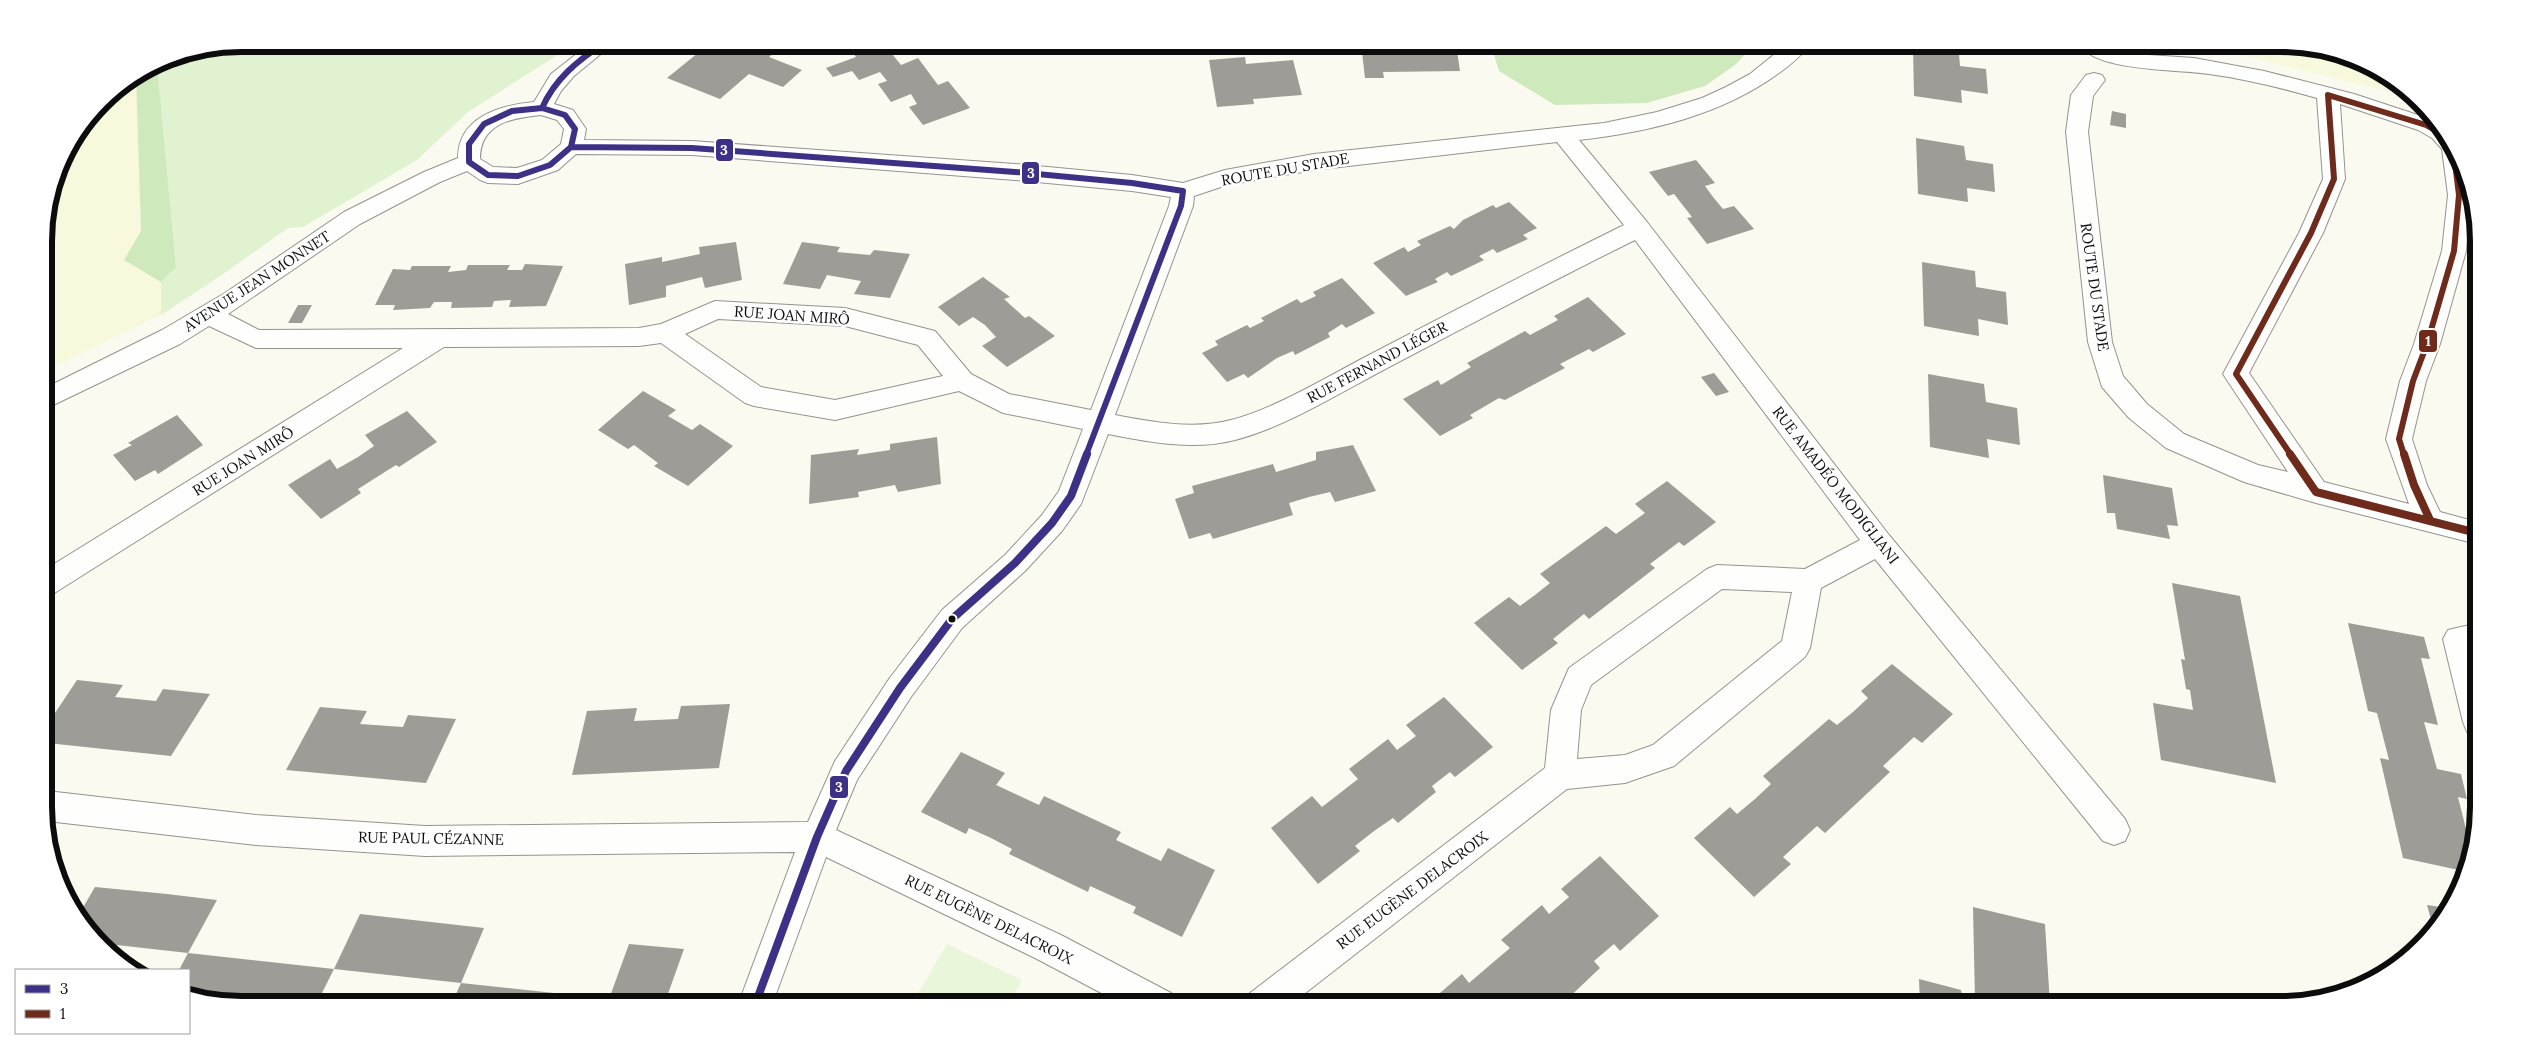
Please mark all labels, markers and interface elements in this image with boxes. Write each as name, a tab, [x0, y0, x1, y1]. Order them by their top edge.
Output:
line badge: 3	[715, 138, 734, 162]
text: 3	[720, 141, 728, 159]
street label: ROUTE DU STADE	[1220, 148, 1350, 190]
line badge: 3	[1021, 161, 1040, 185]
text: 3	[1027, 164, 1035, 182]
street label: ROUTE DU STADE	[2077, 222, 2113, 352]
street label: AVENUE JEAN MONNET	[179, 226, 334, 336]
street label: RUE JOAN MIRÔ	[733, 301, 851, 329]
street label: RUE FERNAND LÉGER	[1303, 317, 1451, 407]
line badge: 1	[2418, 329, 2438, 353]
text: 1	[2425, 332, 2431, 350]
street label: RUE AMADÉO MODIGLIANI	[1768, 402, 1904, 568]
street label: RUE JOAN MIRÔ	[189, 422, 297, 500]
unlabelled marker	[947, 614, 957, 624]
line badge: 3	[829, 775, 849, 799]
text: 3	[835, 778, 843, 796]
street label: RUE PAUL CÉZANNE	[358, 827, 504, 849]
street label: RUE EUGÈNE DELACROIX	[1332, 827, 1492, 953]
street label: RUE EUGÈNE DELACROIX	[902, 870, 1076, 968]
legend	[15, 969, 190, 1034]
text: 3	[60, 979, 68, 998]
text: 1	[60, 1004, 65, 1023]

